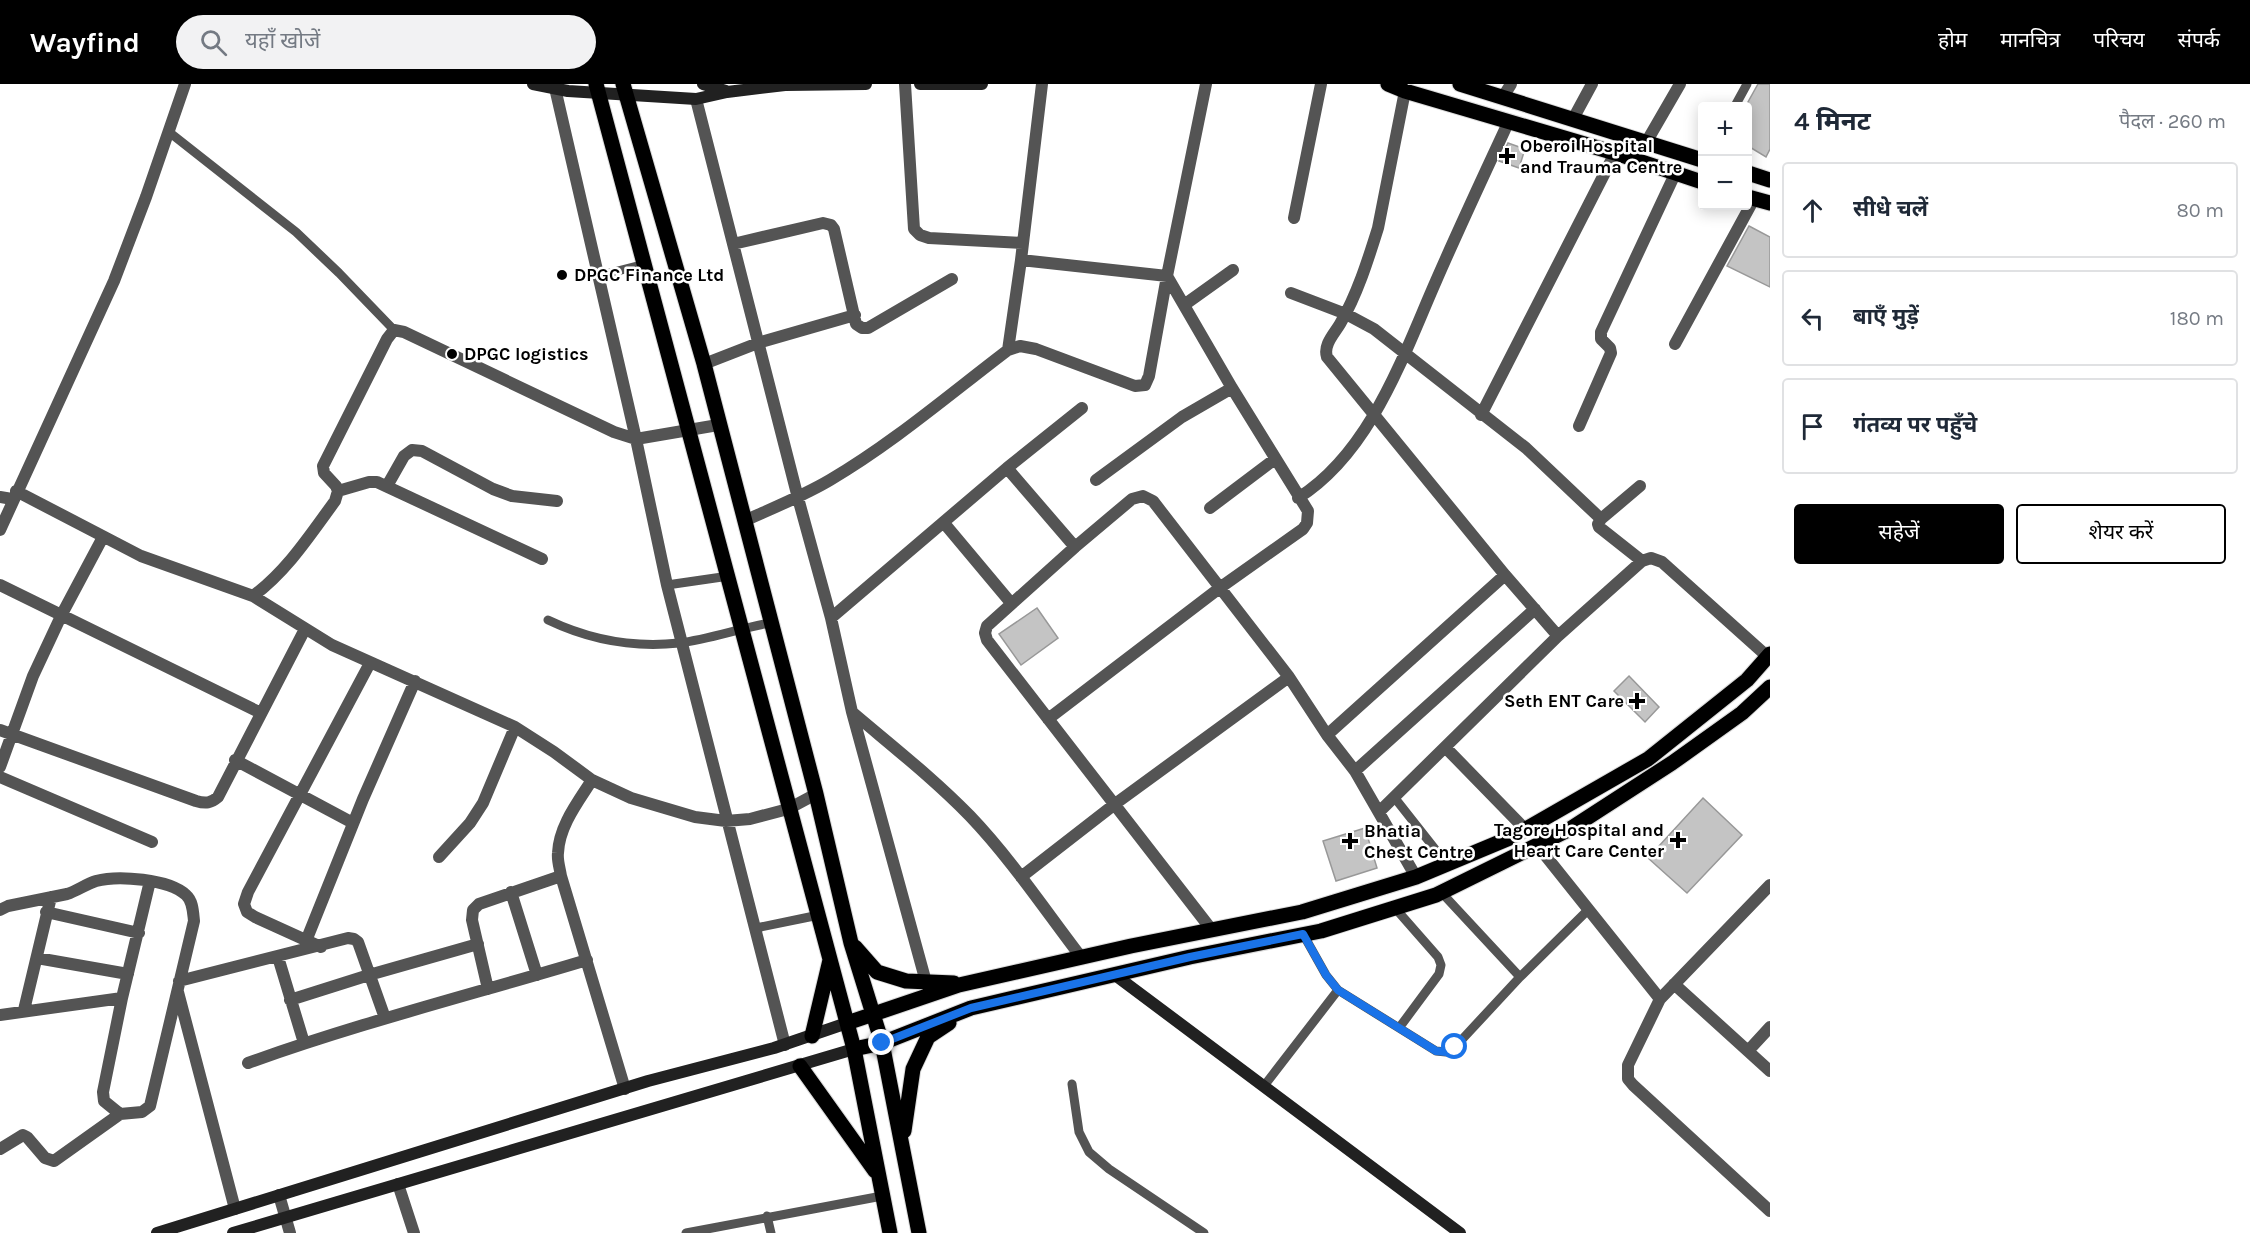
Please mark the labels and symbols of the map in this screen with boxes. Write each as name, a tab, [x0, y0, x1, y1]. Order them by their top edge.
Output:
place label: Oberoi Hospital and Trauma Centre	[1520, 135, 1682, 178]
marker: Oberoi Hospital and Trauma Centre	[1498, 147, 1516, 165]
place label: DPGC Finance Ltd	[574, 264, 724, 286]
marker: DPGC Finance Ltd	[555, 268, 569, 282]
place label: DPGC logistics	[464, 343, 589, 365]
marker: DPGC logistics	[445, 347, 459, 361]
place label: Seth ENT Care	[1504, 690, 1624, 712]
marker: Seth ENT Care	[1628, 692, 1646, 710]
place label: Tagore Hospital and Heart Care Center	[1494, 819, 1664, 862]
place label: Bhatia Chest Centre	[1364, 820, 1473, 863]
marker: Tagore Hospital and Heart Care Center	[1669, 831, 1687, 849]
marker: Bhatia Chest Centre	[1341, 832, 1359, 850]
route end	[868, 1029, 894, 1055]
route start	[1441, 1033, 1467, 1059]

